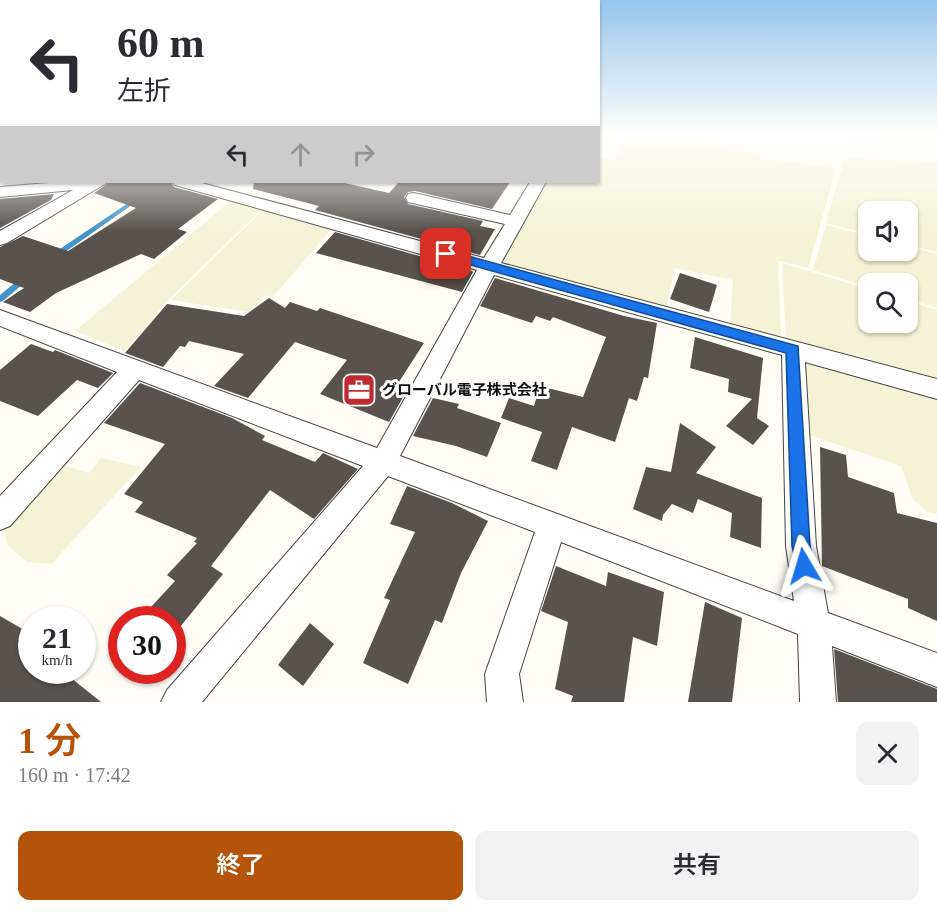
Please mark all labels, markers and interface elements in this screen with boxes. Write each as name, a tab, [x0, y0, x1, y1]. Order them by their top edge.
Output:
text: 60 m	[117, 20, 205, 66]
icon: left	[18, 24, 96, 102]
text: 左折	[117, 76, 171, 106]
icon: left	[221, 138, 254, 171]
icon: ahead	[284, 138, 317, 171]
icon: right	[347, 138, 380, 171]
map controls	[858, 201, 918, 333]
button: sound	[858, 201, 918, 261]
pin	[420, 228, 471, 279]
icon: arrive	[429, 237, 462, 270]
button: search	[858, 273, 918, 333]
office icon: グローバル電子株式会社	[341, 372, 377, 408]
place label: グローバル電子株式会社	[382, 381, 547, 398]
position arrow	[772, 534, 836, 598]
speed limit sign: 30	[108, 606, 186, 684]
text: 21	[42, 621, 72, 654]
text: km/h	[42, 652, 72, 668]
text: 1 分	[18, 721, 81, 761]
button: close	[856, 722, 919, 785]
text: 160 m · 17:42	[18, 764, 131, 786]
button: 終了	[18, 831, 463, 900]
button: 共有	[475, 831, 919, 900]

